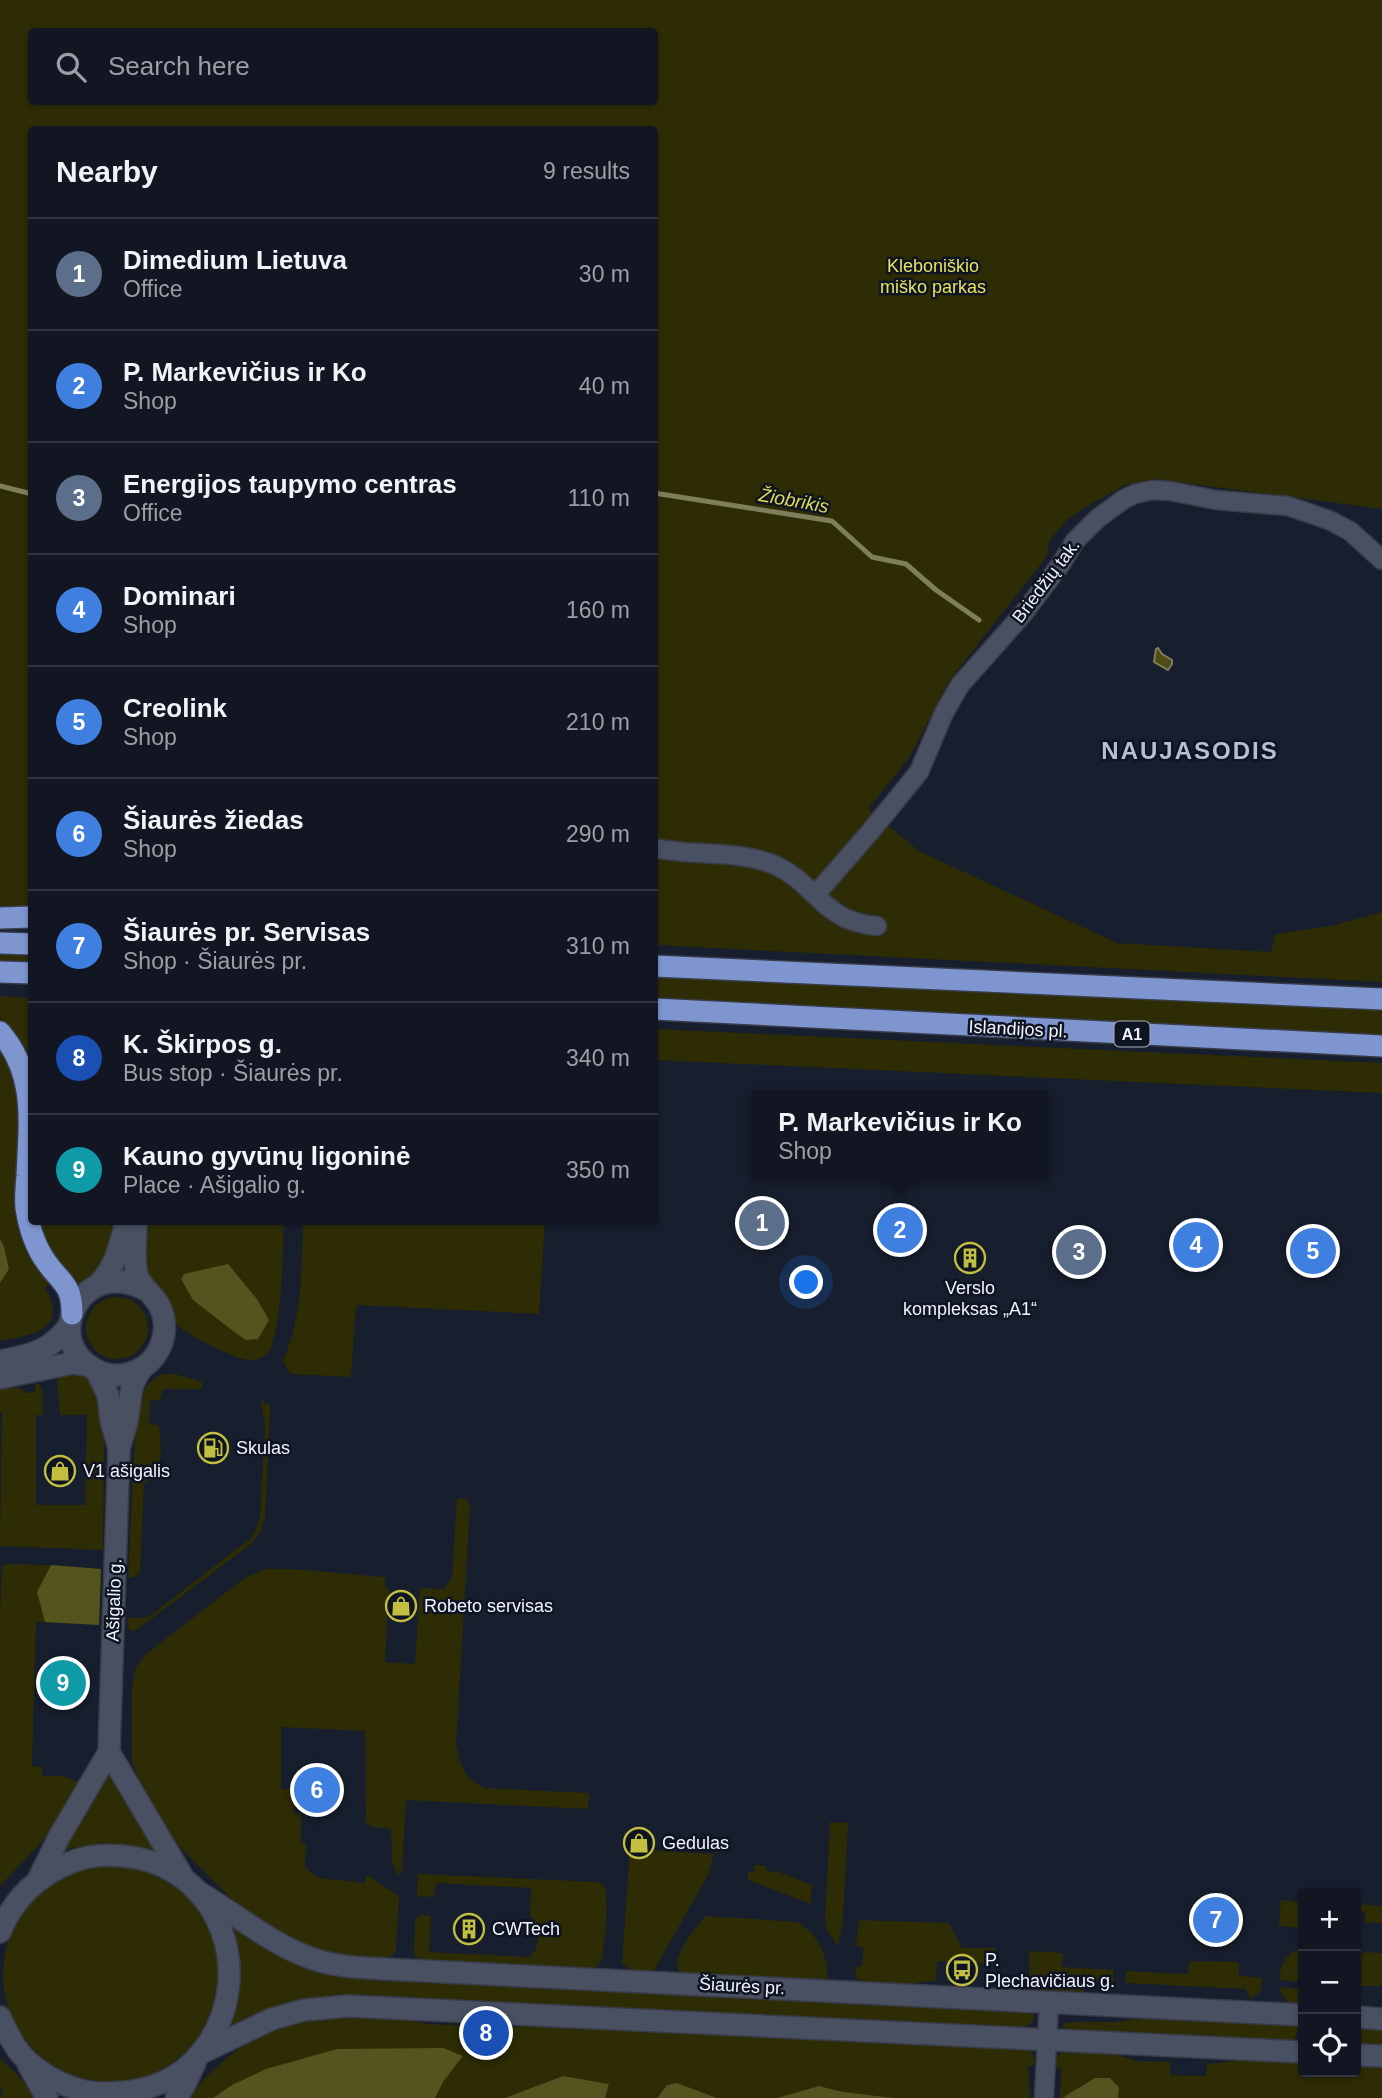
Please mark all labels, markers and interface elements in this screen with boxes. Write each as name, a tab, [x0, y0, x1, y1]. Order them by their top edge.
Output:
search box	[28, 28, 658, 105]
icon: search	[52, 48, 90, 86]
text: Search here	[108, 51, 250, 81]
text: Nearby	[56, 155, 158, 188]
text: 9 results	[543, 158, 630, 184]
text: Dimedium Lietuva	[123, 245, 347, 275]
park label: Kleboniškio miško parkas	[880, 256, 986, 297]
text: 1	[73, 261, 85, 287]
text: 30 m	[579, 261, 630, 287]
text: Office	[123, 276, 183, 302]
text: P. Markevičius ir Ko	[123, 357, 367, 387]
text: 2	[73, 373, 85, 399]
text: 40 m	[579, 373, 630, 399]
text: Shop	[123, 388, 177, 414]
text: Energijos taupymo centras	[123, 469, 457, 499]
water label: Žiobrikis	[756, 484, 831, 517]
text: 3	[73, 485, 85, 511]
text: 110 m	[568, 485, 630, 511]
text: Office	[123, 500, 183, 526]
street label: Briedžių tak.	[1008, 535, 1084, 627]
text: Dominari	[123, 581, 236, 611]
text: 4	[73, 597, 85, 623]
text: 160 m	[566, 597, 630, 623]
text: Shop	[123, 612, 177, 638]
text: Creolink	[123, 693, 227, 723]
text: 5	[73, 709, 85, 735]
text: 210 m	[566, 709, 630, 735]
text: Shop	[123, 724, 177, 750]
district label: NAUJASODIS	[1101, 737, 1279, 764]
text: Šiaurės žiedas	[123, 805, 304, 835]
text: 6	[73, 821, 85, 847]
text: 290 m	[566, 821, 630, 847]
text: Shop	[123, 836, 177, 862]
text: Šiaurės pr. Servisas	[123, 917, 370, 947]
text: 7	[73, 933, 85, 959]
text: 310 m	[566, 933, 630, 959]
text: Shop · Šiaurės pr.	[123, 948, 307, 974]
street label: Islandijos pl.	[968, 1016, 1068, 1042]
road number: A1	[1114, 1022, 1150, 1046]
text: K. Škirpos g.	[123, 1029, 282, 1059]
text: 8	[73, 1045, 85, 1071]
text: 340 m	[566, 1045, 630, 1071]
text: Bus stop · Šiaurės pr.	[123, 1060, 343, 1086]
popup	[751, 1090, 1049, 1181]
text: P. Markevičius ir Ko	[778, 1107, 1022, 1137]
text: Shop	[778, 1138, 832, 1164]
text: Kauno gyvūnų ligoninė	[123, 1141, 410, 1171]
text: 9	[73, 1157, 85, 1183]
text: 350 m	[566, 1157, 630, 1183]
text: Place · Ašigalio g.	[123, 1172, 306, 1198]
pin: 1	[739, 1197, 785, 1249]
pin: 2	[877, 1204, 923, 1256]
pin: 4	[1173, 1219, 1219, 1271]
pin: 5	[1290, 1225, 1336, 1277]
pin: 3	[1056, 1226, 1102, 1278]
building icon: Verslo kompleksas „A1“	[953, 1241, 987, 1275]
your location	[789, 1265, 823, 1299]
place label: Verslo kompleksas „A1“	[903, 1278, 1037, 1319]
fuel station icon: Skulas	[196, 1431, 230, 1465]
place label: Skulas	[236, 1438, 290, 1458]
shop icon: V1 ašigalis	[43, 1454, 77, 1488]
place label: V1 ašigalis	[83, 1461, 170, 1481]
street label: Ašigalio g.	[103, 1558, 125, 1642]
shop icon: Robeto servisas	[384, 1589, 418, 1623]
place label: Robeto servisas	[424, 1596, 553, 1616]
pin: 9	[40, 1657, 86, 1709]
pin: 6	[294, 1764, 340, 1816]
shop icon: Gedulas	[622, 1826, 656, 1860]
place label: Gedulas	[662, 1833, 729, 1853]
map controls	[1298, 1888, 1361, 2077]
button: +	[1298, 1888, 1361, 1951]
pin: 7	[1193, 1894, 1239, 1946]
building icon: CWTech	[452, 1912, 486, 1946]
place label: CWTech	[492, 1919, 560, 1939]
place label: P. Plechavičiaus g.	[985, 1950, 1115, 1991]
button: −	[1298, 1951, 1361, 2014]
bus stop icon: P. Plechavičiaus g.	[945, 1953, 979, 1987]
street label: Šiaurės pr.	[699, 1973, 786, 1998]
pin: 8	[463, 2007, 509, 2059]
button: locate	[1298, 2014, 1361, 2077]

